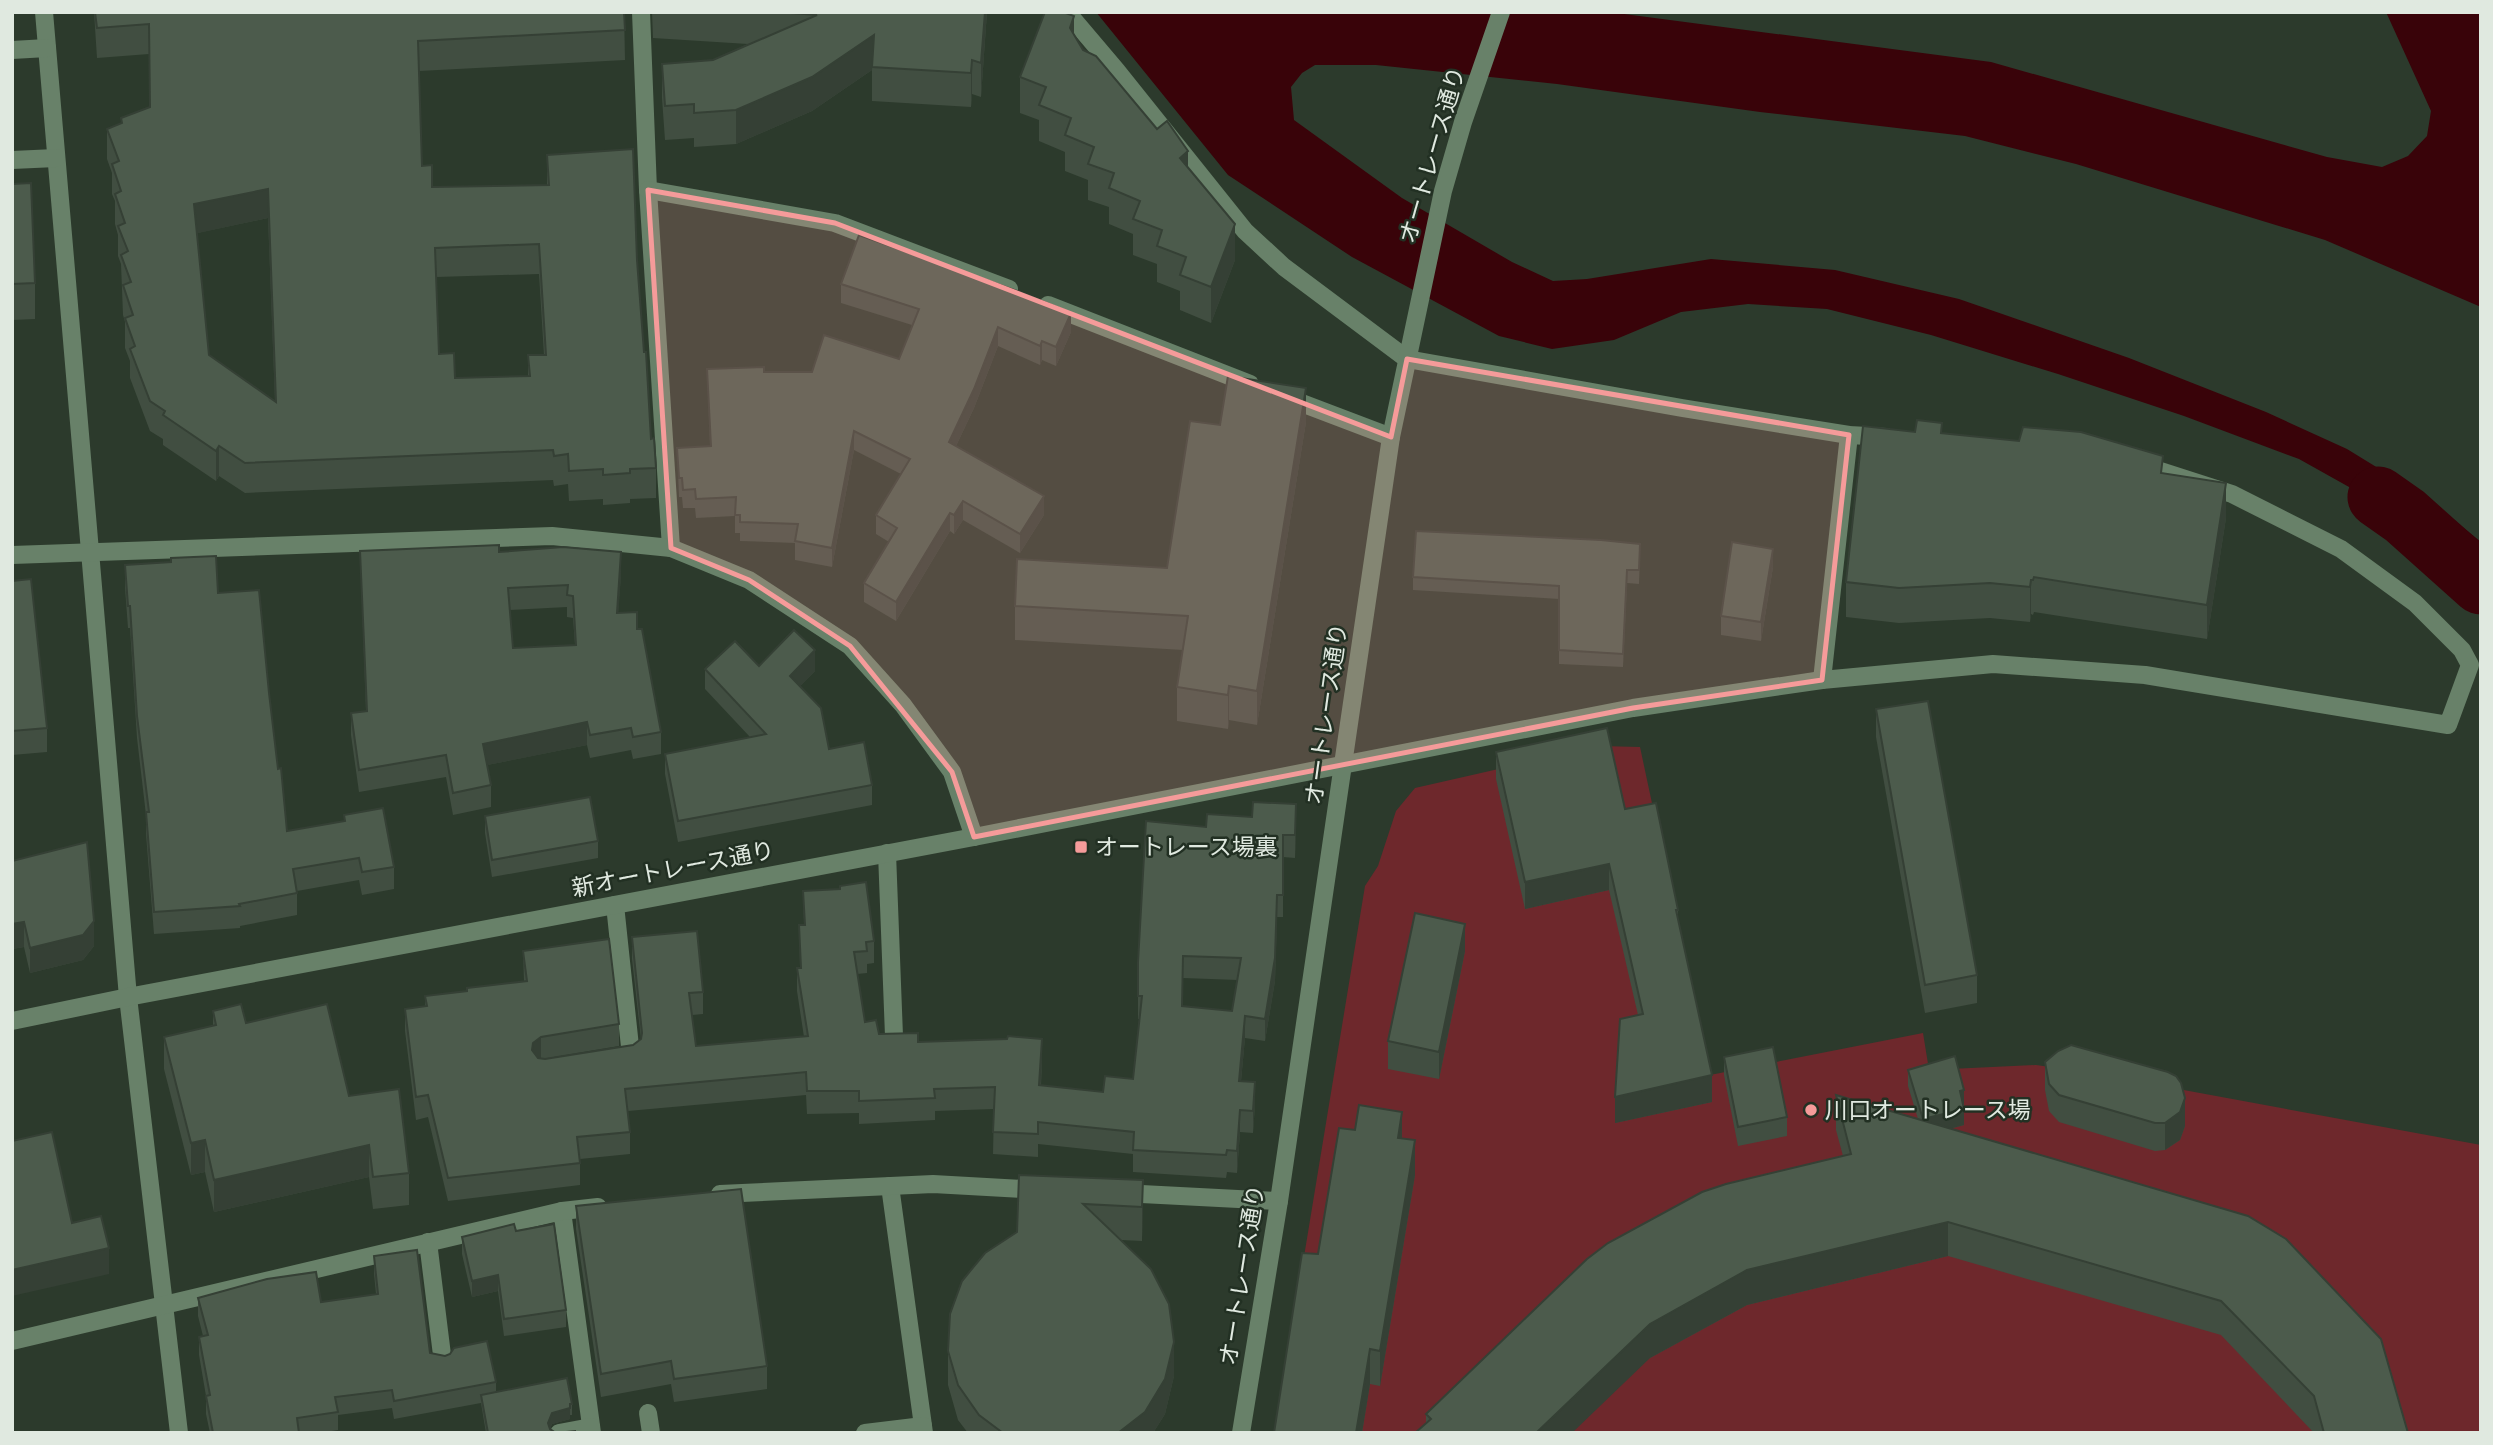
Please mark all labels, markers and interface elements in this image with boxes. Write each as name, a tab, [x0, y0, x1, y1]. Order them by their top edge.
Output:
street label: オートレース通り	[1391, 63, 1473, 247]
street label: オートレース通り	[1297, 621, 1355, 807]
place label: オートレース場裏	[1095, 831, 1278, 863]
street label: 新オートレース通り	[569, 834, 777, 904]
marker: オートレース場裏	[1073, 839, 1089, 855]
place label: 川口オートレース場	[1825, 1094, 2031, 1126]
marker: 川口オートレース場	[1803, 1102, 1819, 1118]
street label: オートレース通り	[1212, 1182, 1272, 1368]

